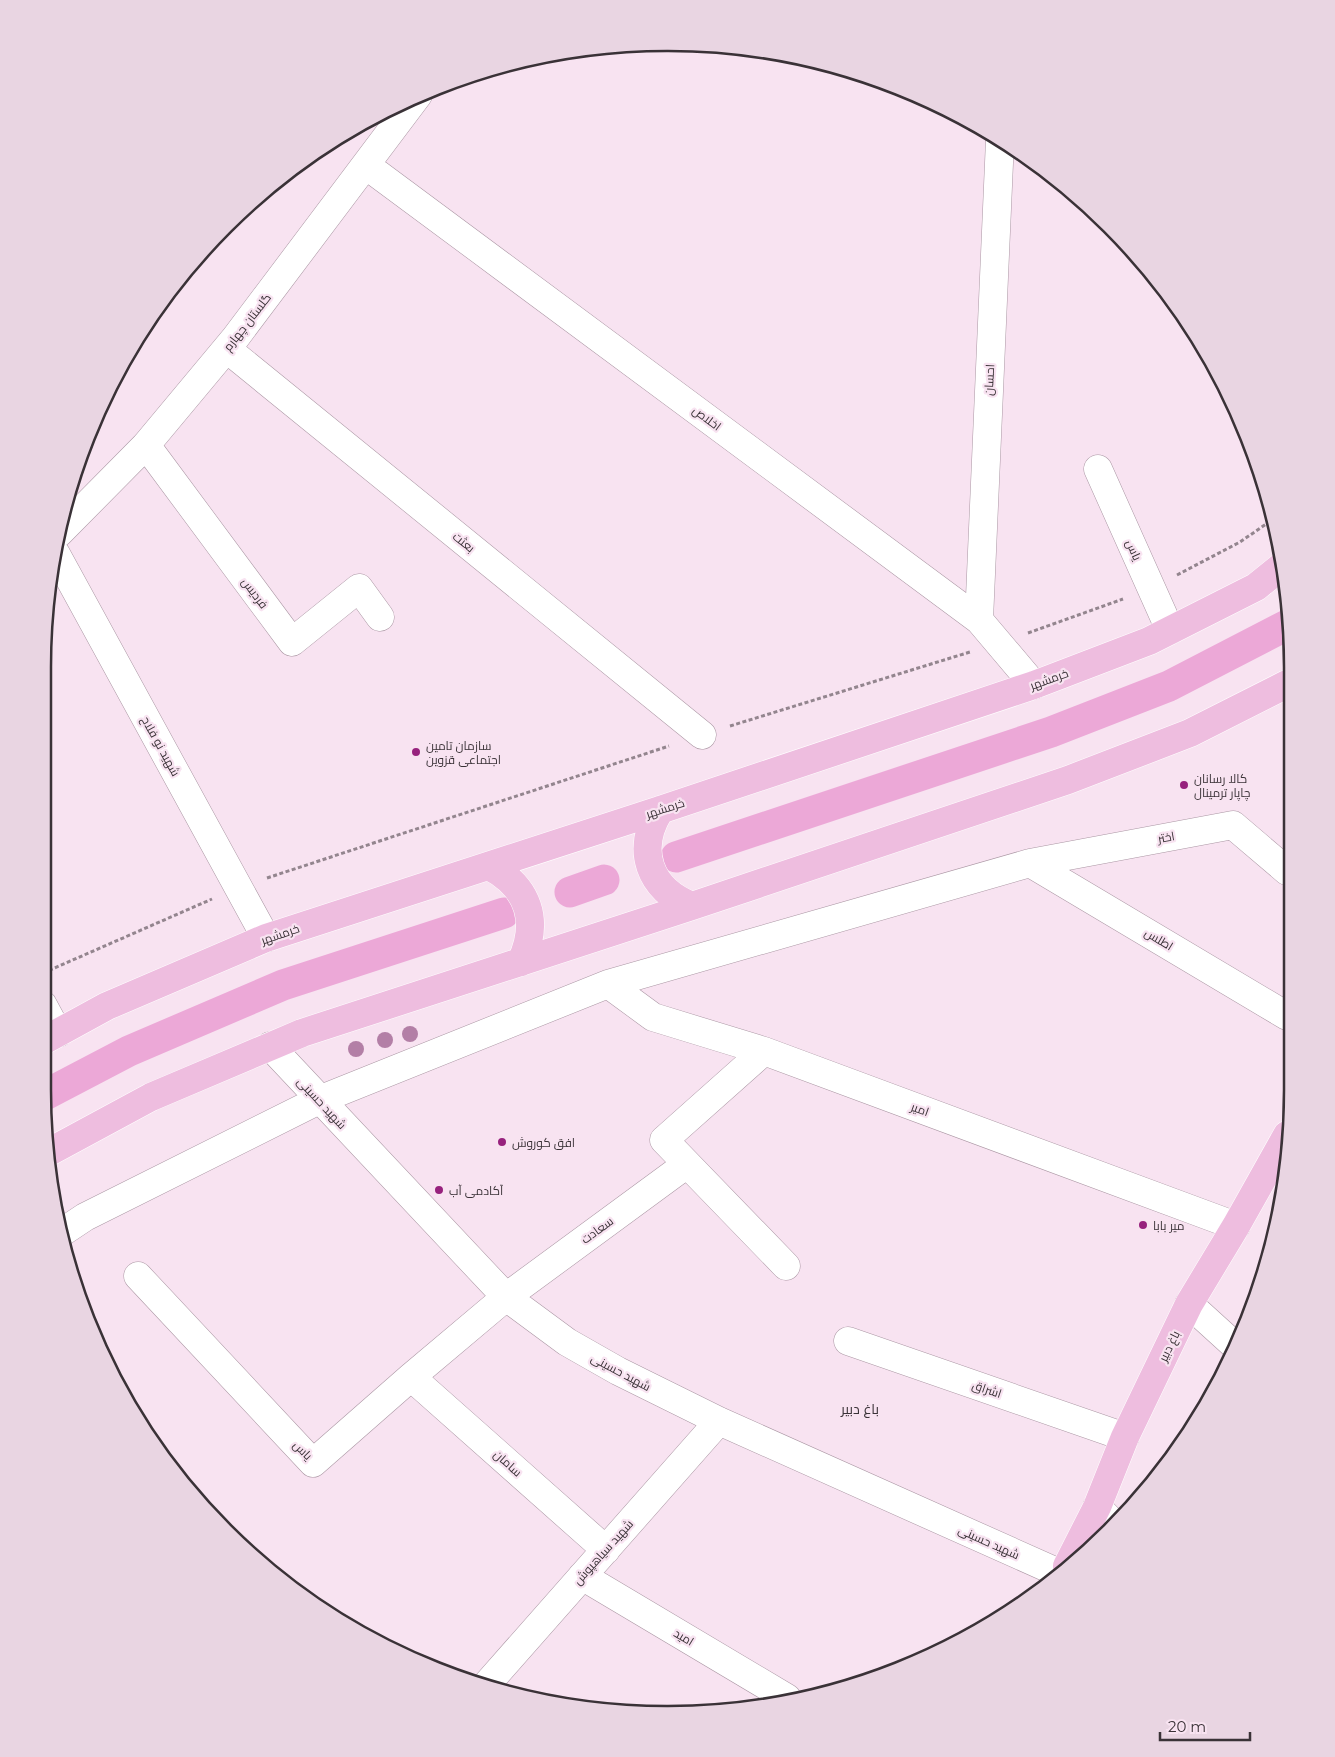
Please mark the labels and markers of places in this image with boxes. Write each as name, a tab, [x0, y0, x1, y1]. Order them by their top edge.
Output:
place label: سازمان تامین اجتماعی قزوین	[426, 738, 501, 767]
marker: سازمان تامین اجتماعی قزوین	[410, 746, 422, 758]
place label: کالا رسانان چاپار ترمینال	[1194, 771, 1250, 802]
marker: کالا رسانان چاپار ترمینال	[1178, 779, 1190, 791]
place label: افق کوروش	[512, 1135, 575, 1150]
marker: افق کوروش	[496, 1136, 508, 1148]
place label: آکادمی آب	[449, 1183, 504, 1198]
marker: آکادمی آب	[433, 1184, 445, 1196]
place label: میر بابا	[1153, 1218, 1184, 1233]
marker: میر بابا	[1137, 1219, 1149, 1231]

